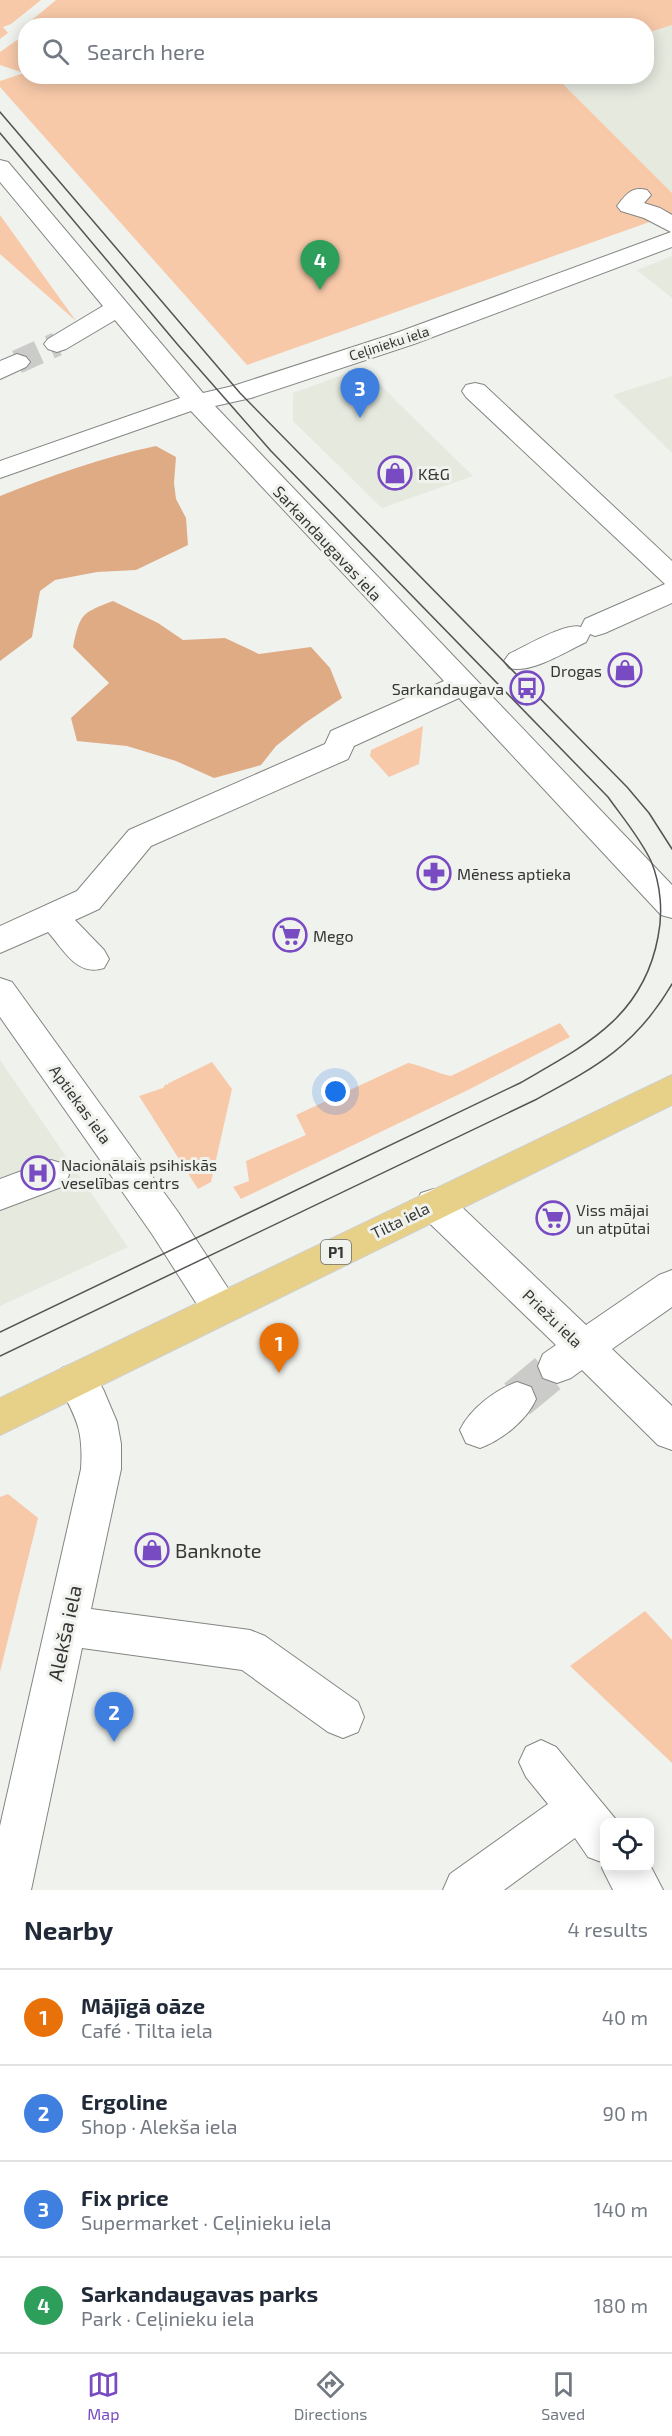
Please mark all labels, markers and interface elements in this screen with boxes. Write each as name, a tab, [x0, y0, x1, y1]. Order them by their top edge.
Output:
search box	[18, 18, 654, 84]
icon: search	[39, 35, 72, 68]
text: Search here	[87, 38, 205, 64]
pin: 4	[300, 240, 340, 290]
street label: Ceļinieku iela	[347, 322, 432, 365]
pin: 3	[340, 368, 380, 418]
shop icon: K&G	[377, 455, 413, 491]
place label: K&G	[418, 464, 450, 483]
street label: Sarkandaugavas iela	[270, 482, 386, 604]
shop icon: Drogas	[607, 652, 643, 688]
place label: Drogas	[550, 661, 602, 680]
bus stop icon: Sarkandaugava	[509, 670, 545, 706]
place label: Sarkandaugava	[392, 679, 504, 698]
pharmacy icon: Mēness aptieka	[416, 855, 452, 891]
place label: Mēness aptieka	[457, 864, 571, 883]
supermarket icon: Mego	[272, 917, 308, 953]
place label: Mego	[313, 926, 354, 945]
street label: Aptiekas iela	[46, 1061, 116, 1147]
your location	[321, 1077, 350, 1106]
hospital icon: Nacionālais psihiskās veselības centrs	[20, 1155, 56, 1191]
place label: Nacionālais psihiskās veselības centrs	[61, 1155, 217, 1192]
street label: Tilta iela	[368, 1198, 432, 1242]
supermarket icon: Viss mājai un atpūtai	[535, 1200, 571, 1236]
place label: Viss mājai un atpūtai	[576, 1200, 650, 1237]
road number: P1	[321, 1240, 351, 1264]
street label: Priežu iela	[519, 1285, 587, 1351]
pin: 1	[260, 1324, 298, 1373]
shop icon: Banknote	[134, 1532, 170, 1568]
place label: Banknote	[175, 1538, 262, 1562]
street label: Alekša iela	[42, 1583, 86, 1683]
pin: 2	[94, 1692, 134, 1742]
map controls	[600, 1818, 654, 1872]
button: locate	[600, 1818, 654, 1872]
text: Nearby	[24, 1914, 113, 1945]
text: 4 results	[568, 1917, 648, 1941]
text: Mājīgā oāze	[81, 1992, 205, 2018]
text: 1	[39, 2005, 48, 2029]
text: 40 m	[602, 2005, 648, 2029]
text: Café · Tilta iela	[81, 2018, 213, 2042]
text: Ergoline	[81, 2088, 168, 2114]
text: 2	[38, 2101, 49, 2125]
text: 90 m	[603, 2101, 648, 2125]
text: Shop · Alekša iela	[81, 2114, 237, 2138]
text: Fix price	[81, 2184, 169, 2210]
text: 3	[38, 2197, 49, 2221]
text: 140 m	[594, 2197, 648, 2221]
text: Supermarket · Ceļinieku iela	[81, 2210, 331, 2234]
text: Sarkandaugavas parks	[81, 2280, 318, 2306]
text: 4	[37, 2293, 50, 2317]
text: 180 m	[594, 2293, 648, 2317]
text: Park · Ceļinieku iela	[81, 2306, 254, 2330]
tab: Map	[87, 2368, 120, 2423]
tab: Directions	[294, 2368, 367, 2423]
tab: Saved	[541, 2368, 585, 2423]

